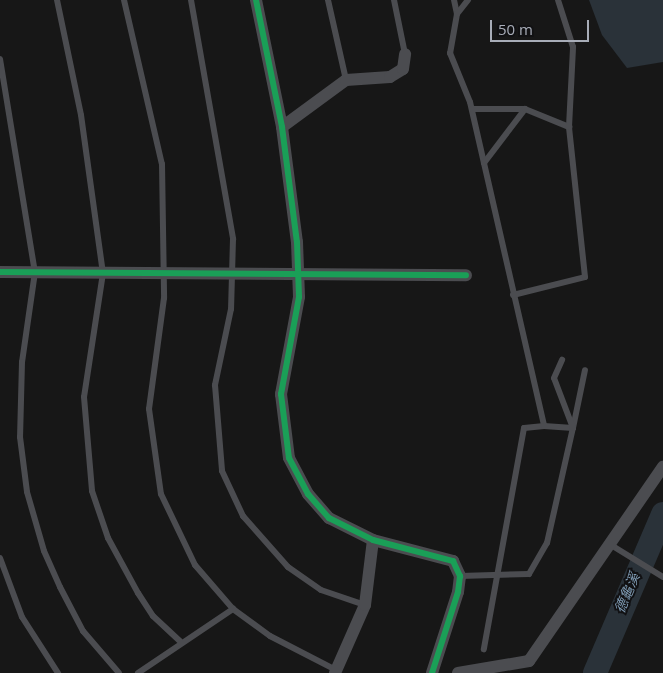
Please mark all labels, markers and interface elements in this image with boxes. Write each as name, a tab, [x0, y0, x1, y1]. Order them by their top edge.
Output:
scale bar	[493, 10, 592, 42]
text: 50 m	[498, 19, 533, 39]
water label: 德龜溪	[611, 570, 643, 616]

